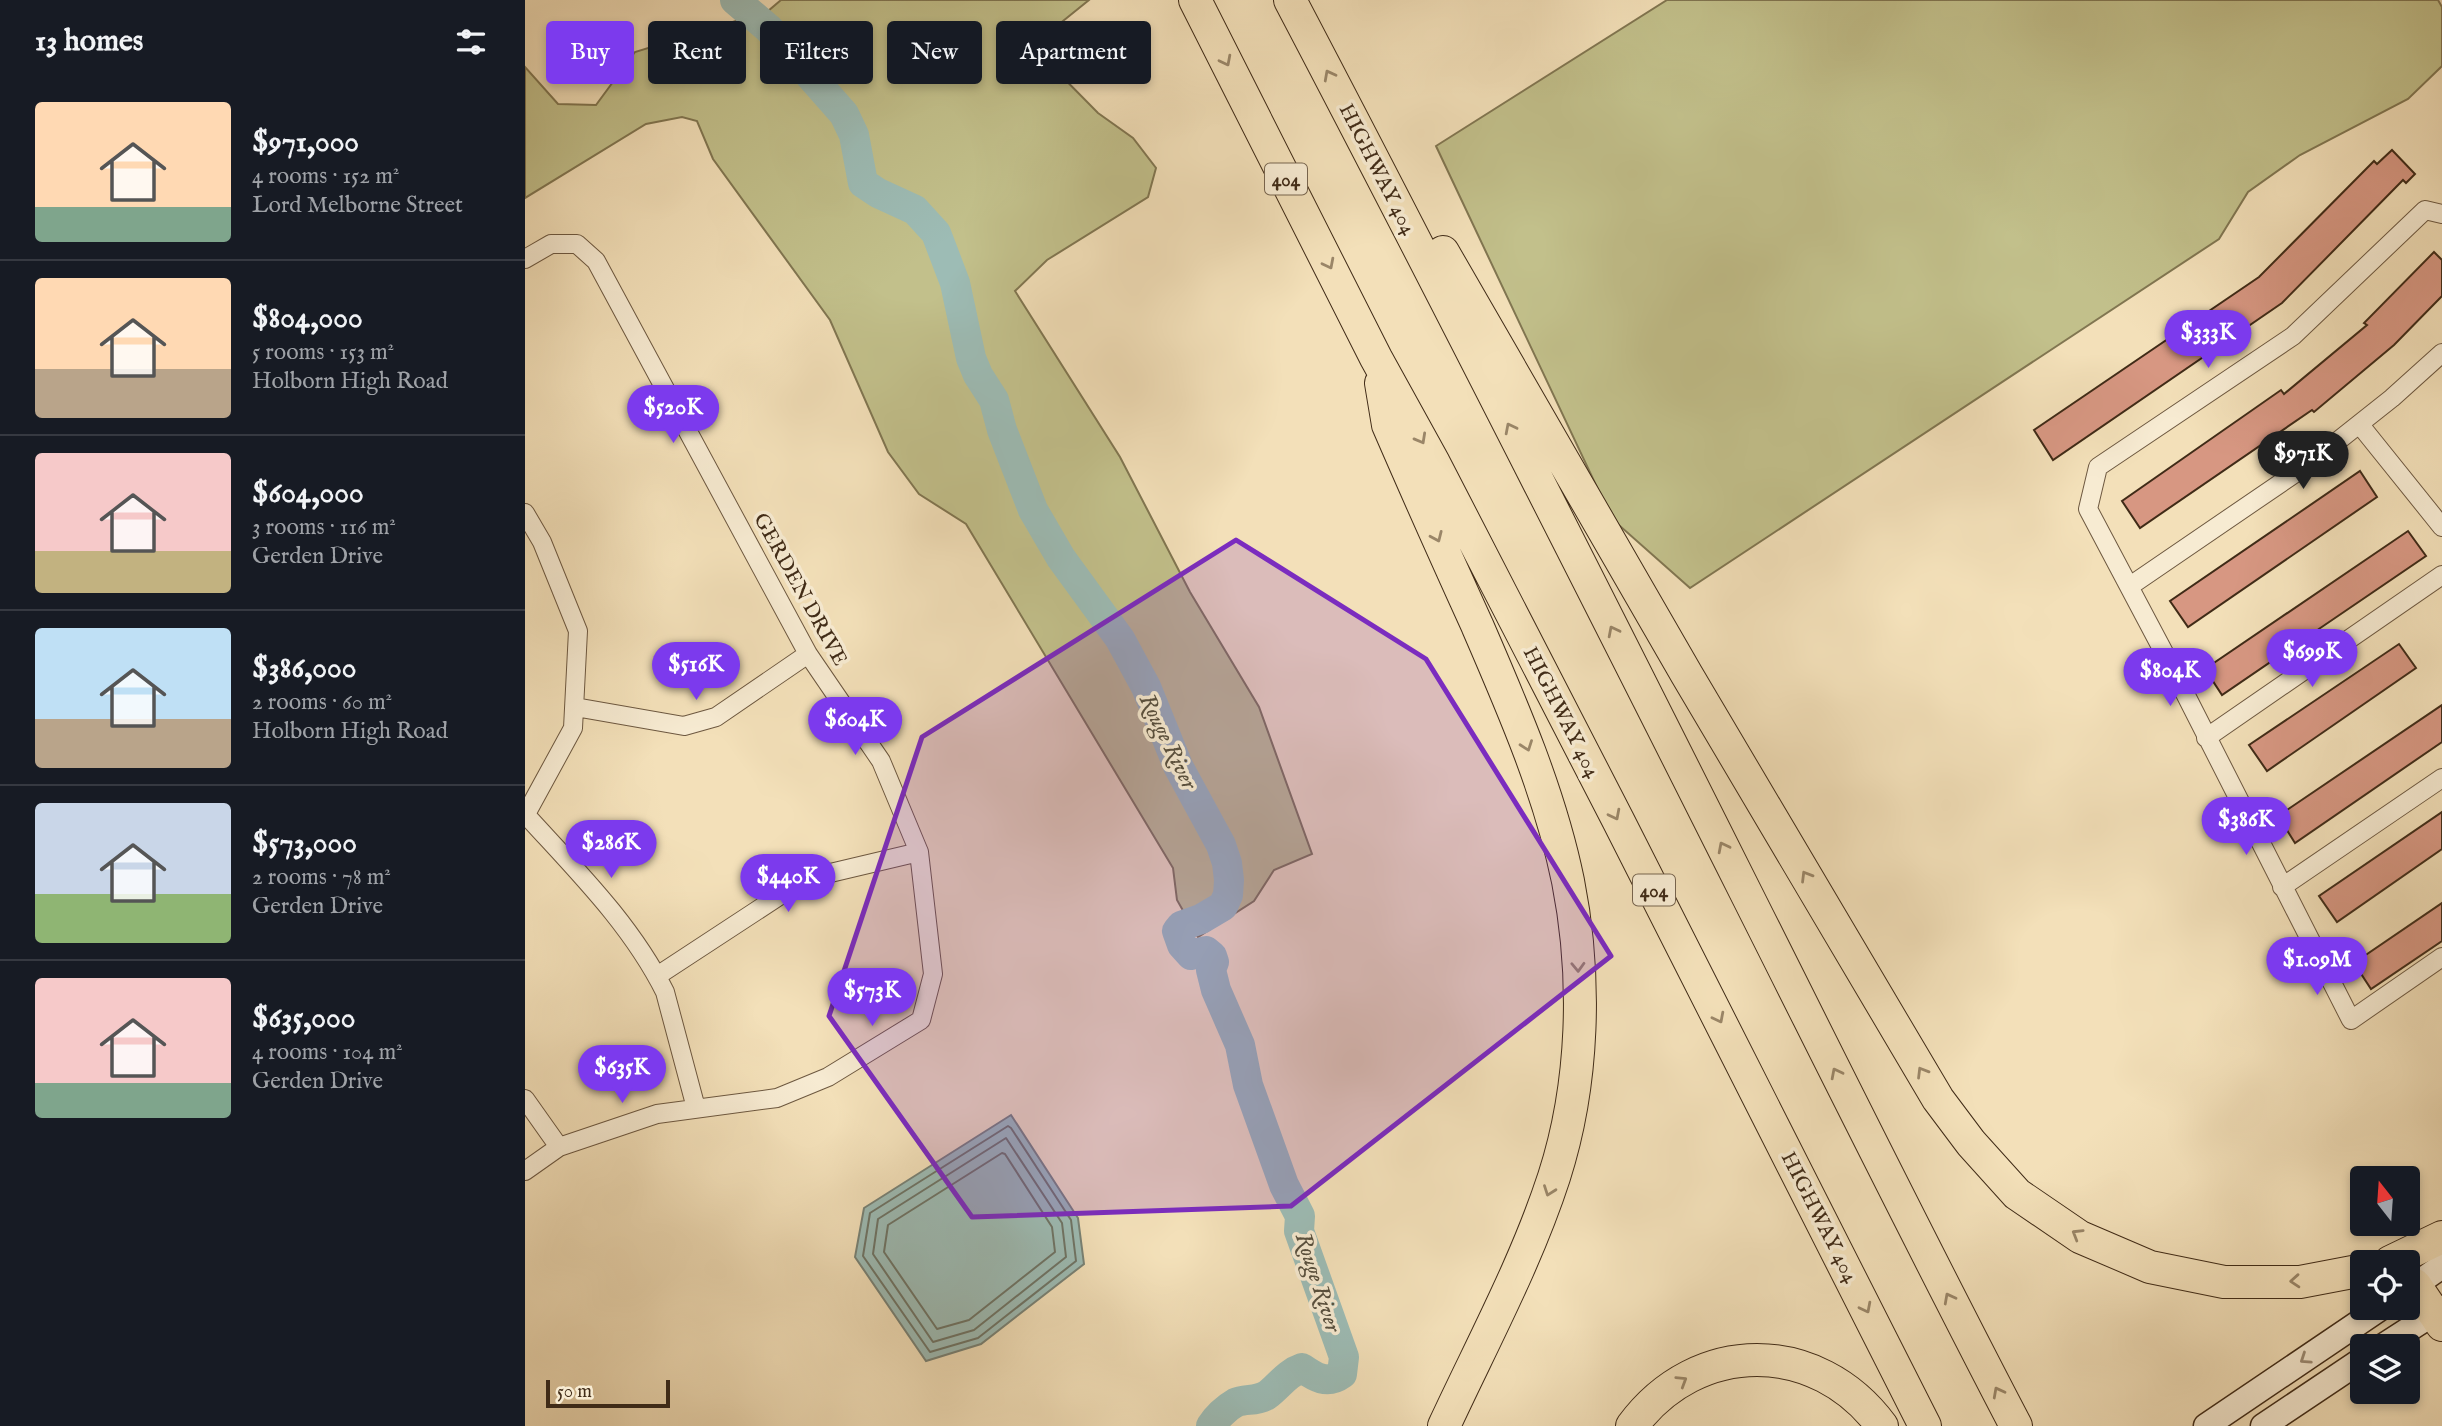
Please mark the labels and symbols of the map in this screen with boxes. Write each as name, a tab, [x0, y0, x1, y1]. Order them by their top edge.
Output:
one-way arrow	[1217, 54, 1231, 66]
one-way arrow	[1324, 70, 1337, 82]
street label: HIGHWAY 404	[1332, 99, 1422, 241]
road number: 404	[1265, 164, 1307, 195]
one-way arrow	[1320, 257, 1334, 269]
pin: $333K	[2159, 310, 2257, 370]
pin: $520K	[624, 386, 722, 445]
one-way arrow	[1505, 423, 1519, 435]
one-way arrow	[1413, 432, 1426, 444]
pin: $971K	[2254, 432, 2352, 491]
street label: GERDEN DRIVE	[746, 508, 853, 671]
one-way arrow	[1429, 530, 1443, 542]
one-way arrow	[1608, 626, 1622, 638]
pin: $699K	[2263, 630, 2361, 689]
pin: $516K	[647, 642, 745, 702]
street label: HIGHWAY 404	[1516, 642, 1606, 784]
pin: $804K	[2121, 648, 2219, 708]
water label: Rouge River	[1131, 689, 1204, 796]
pin: $604K	[806, 698, 904, 757]
one-way arrow	[1519, 740, 1533, 752]
pin: $386K	[2197, 798, 2295, 857]
one-way arrow	[1607, 808, 1621, 821]
pin: $286K	[562, 820, 660, 880]
one-way arrow	[1718, 842, 1732, 855]
pin: $440K	[739, 855, 837, 914]
one-way arrow	[1801, 870, 1814, 883]
road number: 404	[1633, 874, 1675, 906]
pin: $1.09M	[2260, 937, 2374, 997]
one-way arrow	[1570, 962, 1585, 973]
pin: $573K	[823, 968, 921, 1028]
one-way arrow	[1710, 1011, 1724, 1023]
pin: $635K	[573, 1046, 671, 1105]
one-way arrow	[1917, 1066, 1930, 1079]
one-way arrow	[1831, 1068, 1845, 1080]
street label: HIGHWAY 404	[1774, 1147, 1864, 1289]
north arrow	[2350, 1166, 2420, 1236]
one-way arrow	[1543, 1184, 1557, 1196]
water label: Rouge River	[1287, 1229, 1348, 1337]
one-way arrow	[2071, 1229, 2084, 1242]
one-way arrow	[2290, 1273, 2301, 1288]
one-way arrow	[1944, 1293, 1957, 1305]
one-way arrow	[1858, 1301, 1872, 1313]
one-way arrow	[2300, 1351, 2313, 1363]
one-way arrow	[1675, 1376, 1688, 1389]
scale bar	[546, 1377, 670, 1409]
one-way arrow	[1993, 1387, 2007, 1399]

